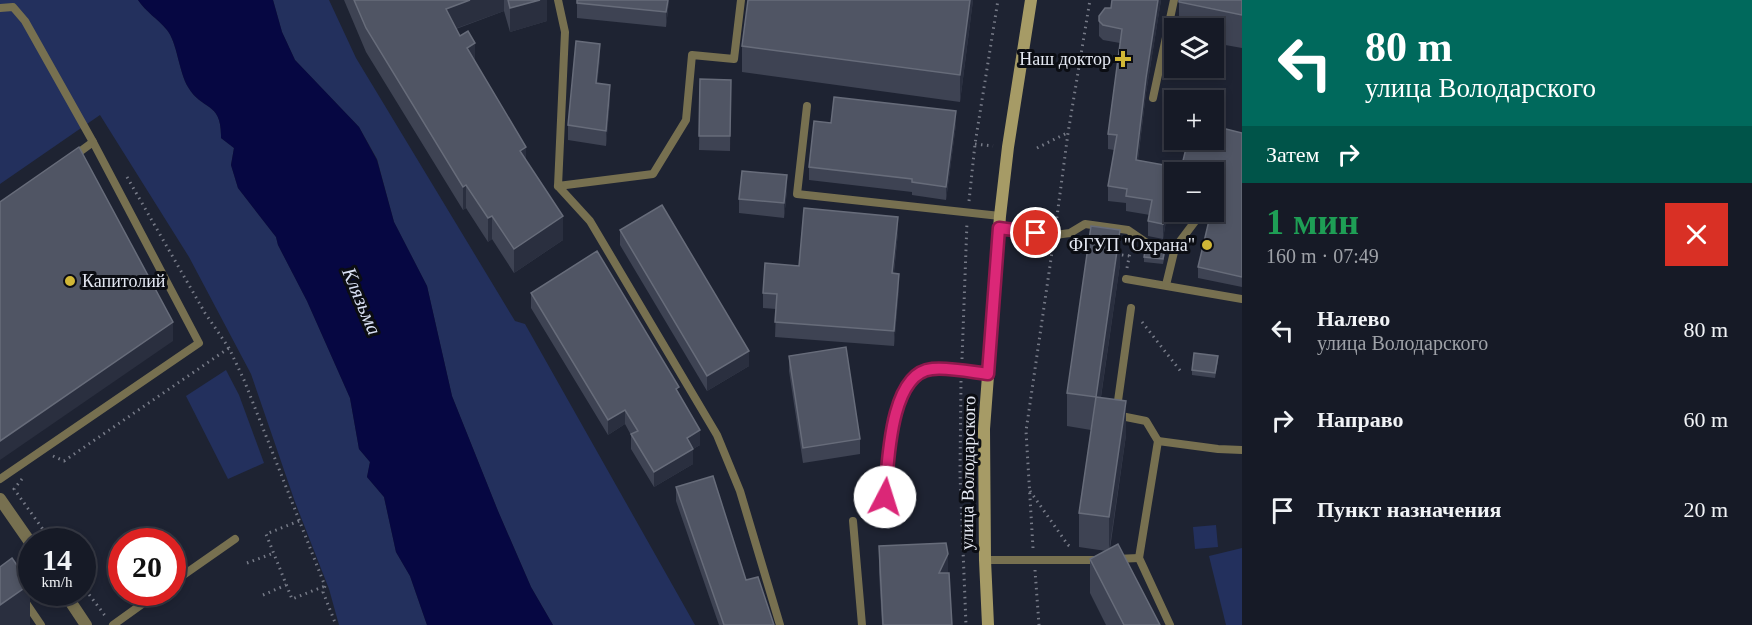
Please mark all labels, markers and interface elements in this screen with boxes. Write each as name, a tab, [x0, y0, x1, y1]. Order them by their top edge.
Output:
map controls	[1164, 18, 1224, 222]
button: layers	[1164, 18, 1224, 78]
icon: left	[1266, 24, 1344, 102]
text: 80 m	[1365, 24, 1453, 70]
place label: Наш доктор	[1019, 49, 1111, 69]
marker: Наш доктор	[1116, 52, 1130, 66]
text: улица Володарского	[1365, 73, 1596, 103]
button: +	[1164, 90, 1224, 150]
icon: right	[1332, 138, 1365, 171]
text: Затем	[1266, 142, 1320, 167]
button: −	[1164, 162, 1224, 222]
text: 1 мин	[1266, 202, 1359, 242]
button: close	[1665, 203, 1728, 266]
pin	[1010, 207, 1061, 258]
icon: arrive	[1019, 216, 1052, 249]
place label: ФГУП "Охрана"	[1069, 235, 1195, 255]
marker: ФГУП "Охрана"	[1200, 238, 1214, 252]
text: 160 m · 07:49	[1266, 245, 1379, 267]
water label: Клязьма	[338, 263, 386, 338]
place label: Капитолий	[82, 271, 166, 291]
marker: Капитолий	[63, 274, 77, 288]
text: Налево	[1317, 306, 1390, 331]
icon: left	[1266, 314, 1299, 347]
text: 80 m	[1683, 317, 1728, 342]
text: улица Володарского	[1317, 332, 1488, 354]
street label: улица Володарского	[957, 396, 979, 550]
icon: right	[1266, 404, 1299, 437]
text: Направо	[1317, 407, 1403, 432]
text: 60 m	[1683, 407, 1728, 432]
position arrow	[853, 465, 917, 529]
icon: arrive	[1266, 494, 1299, 527]
text: Пункт назначения	[1317, 497, 1502, 522]
text: 20 m	[1683, 497, 1728, 522]
speed limit sign: 20	[108, 528, 186, 606]
text: 14	[42, 543, 72, 576]
text: km/h	[42, 574, 72, 590]

